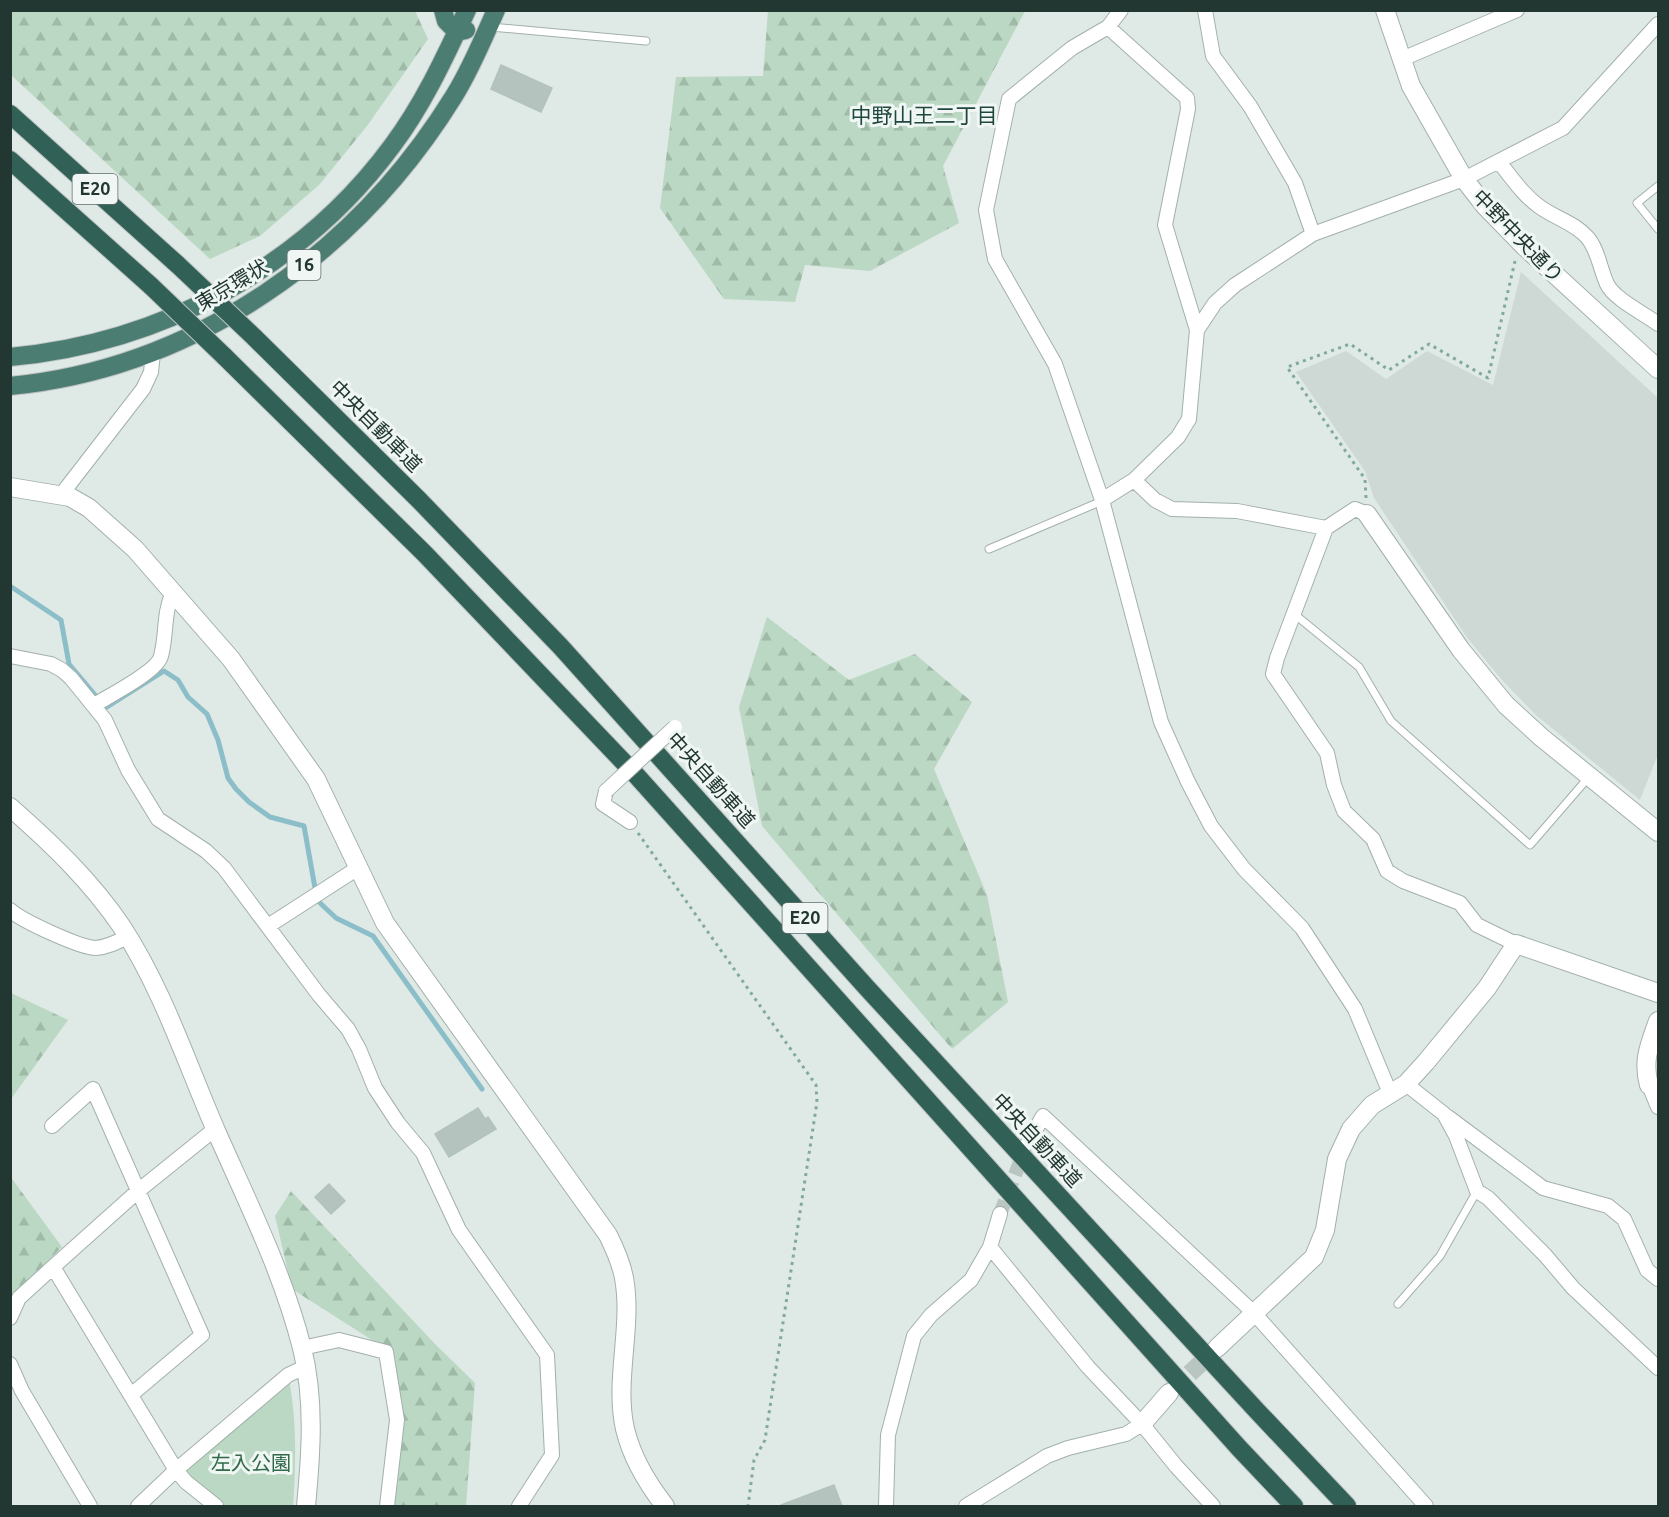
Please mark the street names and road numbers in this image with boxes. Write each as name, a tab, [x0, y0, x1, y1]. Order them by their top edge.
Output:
road number: E20	[72, 174, 118, 204]
street label: 中野中央通り	[1468, 185, 1568, 287]
road number: 16	[288, 250, 320, 280]
street label: 東京環状	[192, 254, 272, 315]
street label: 中央自動車道	[326, 375, 427, 476]
street label: 中央自動車道	[663, 727, 760, 832]
road number: E20	[782, 903, 828, 933]
street label: 中央自動車道	[988, 1088, 1087, 1191]

